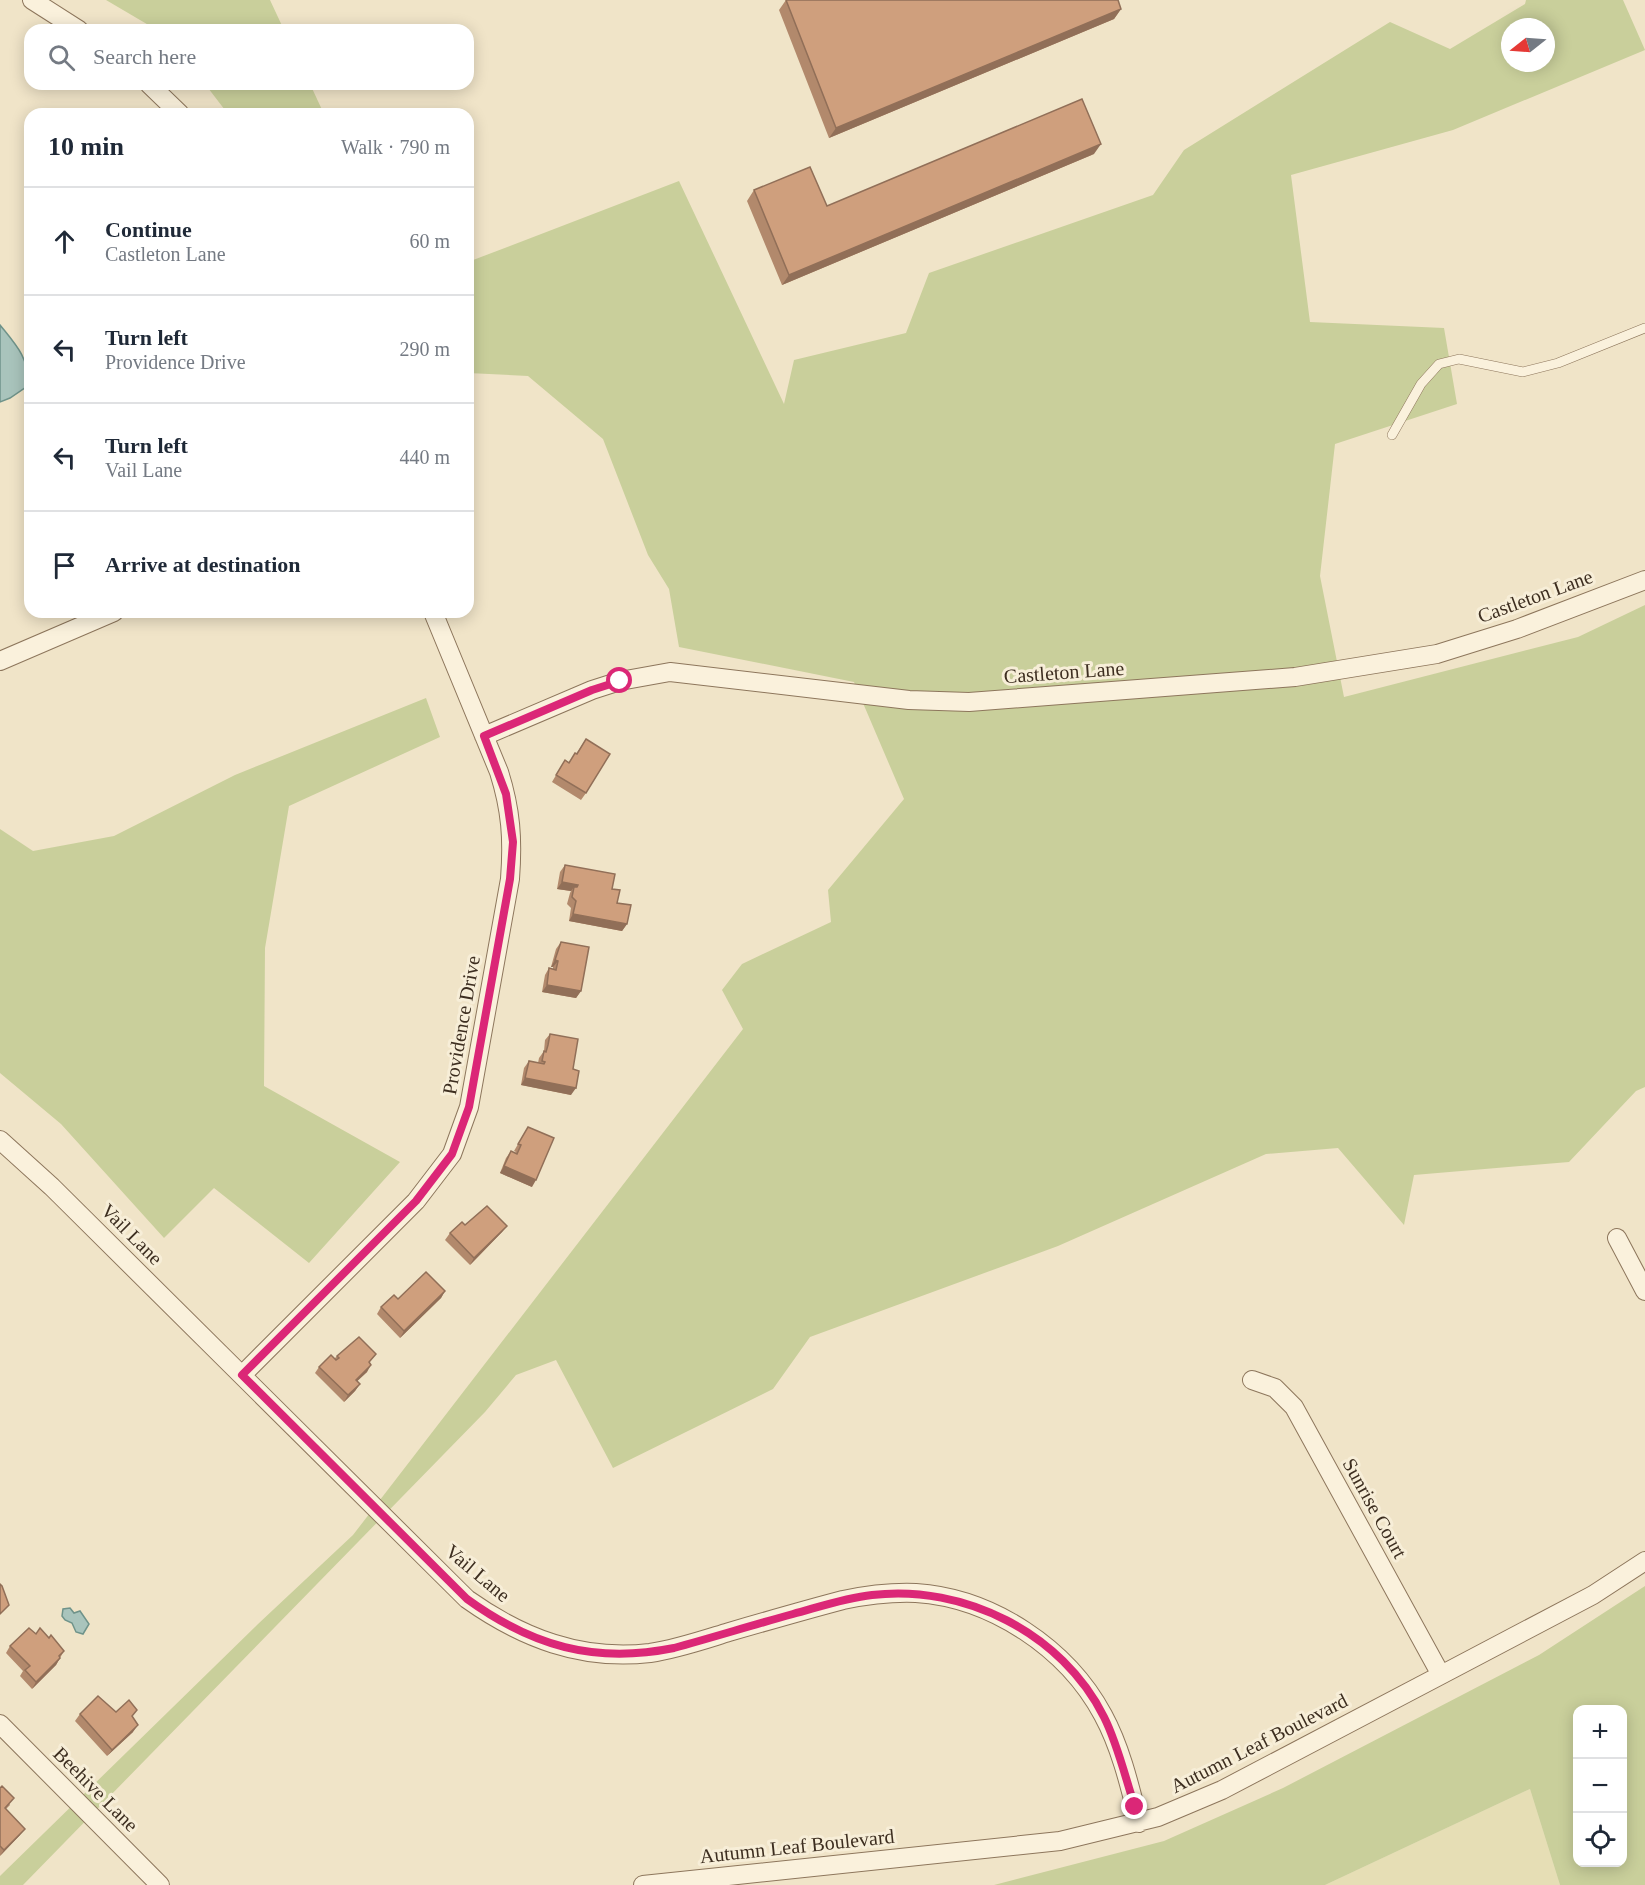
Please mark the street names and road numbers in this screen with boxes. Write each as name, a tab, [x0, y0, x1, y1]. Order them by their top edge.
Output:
street label: Castleton Lane	[1475, 565, 1595, 627]
street label: Castleton Lane	[1003, 657, 1125, 687]
street label: Providence Drive	[438, 954, 484, 1096]
street label: Vail Lane	[97, 1199, 167, 1269]
street label: Sunrise Court	[1339, 1454, 1412, 1562]
street label: Vail Lane	[441, 1540, 515, 1606]
street label: Autumn Leaf Boulevard	[1167, 1689, 1351, 1797]
street label: Beehive Lane	[49, 1742, 143, 1836]
street label: Autumn Leaf Boulevard	[699, 1825, 895, 1867]

